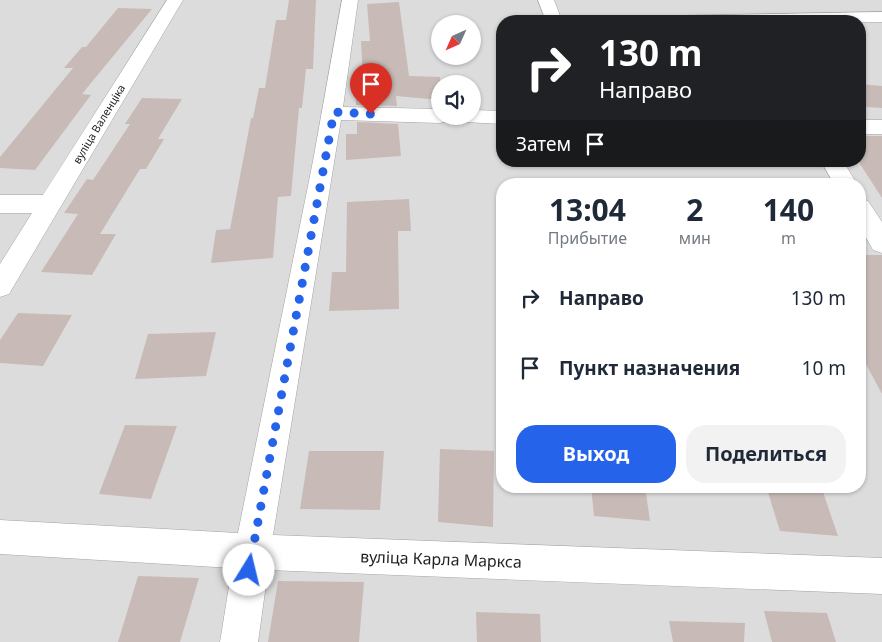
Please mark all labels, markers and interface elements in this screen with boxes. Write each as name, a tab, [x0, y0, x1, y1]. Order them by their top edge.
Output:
north arrow	[431, 15, 481, 65]
map controls	[431, 15, 481, 125]
text: 130 m	[599, 29, 702, 76]
icon: right	[516, 35, 581, 100]
pin	[350, 63, 392, 114]
icon: arrive	[357, 70, 385, 98]
text: Направо	[599, 74, 692, 104]
button: sound	[431, 75, 481, 125]
street label: вуліца Валенціка	[69, 81, 128, 166]
icon: arrive	[581, 130, 609, 158]
text: Затем	[516, 131, 571, 157]
text: 13:04	[549, 189, 626, 230]
text: 2	[686, 189, 703, 230]
text: 140	[763, 189, 814, 230]
text: Прибытие	[548, 227, 627, 249]
text: мин	[679, 227, 711, 249]
text: m	[781, 227, 796, 249]
icon: right	[516, 284, 544, 312]
text: Направо	[559, 285, 644, 311]
text: 130 m	[791, 285, 846, 311]
icon: arrive	[516, 354, 544, 382]
text: Пункт назначения	[559, 355, 740, 381]
text: 10 m	[802, 355, 846, 381]
button: Выход	[516, 425, 676, 483]
button: Поделиться	[686, 425, 846, 483]
position arrow	[222, 543, 274, 595]
street label: вуліца Карла Маркса	[360, 545, 522, 573]

